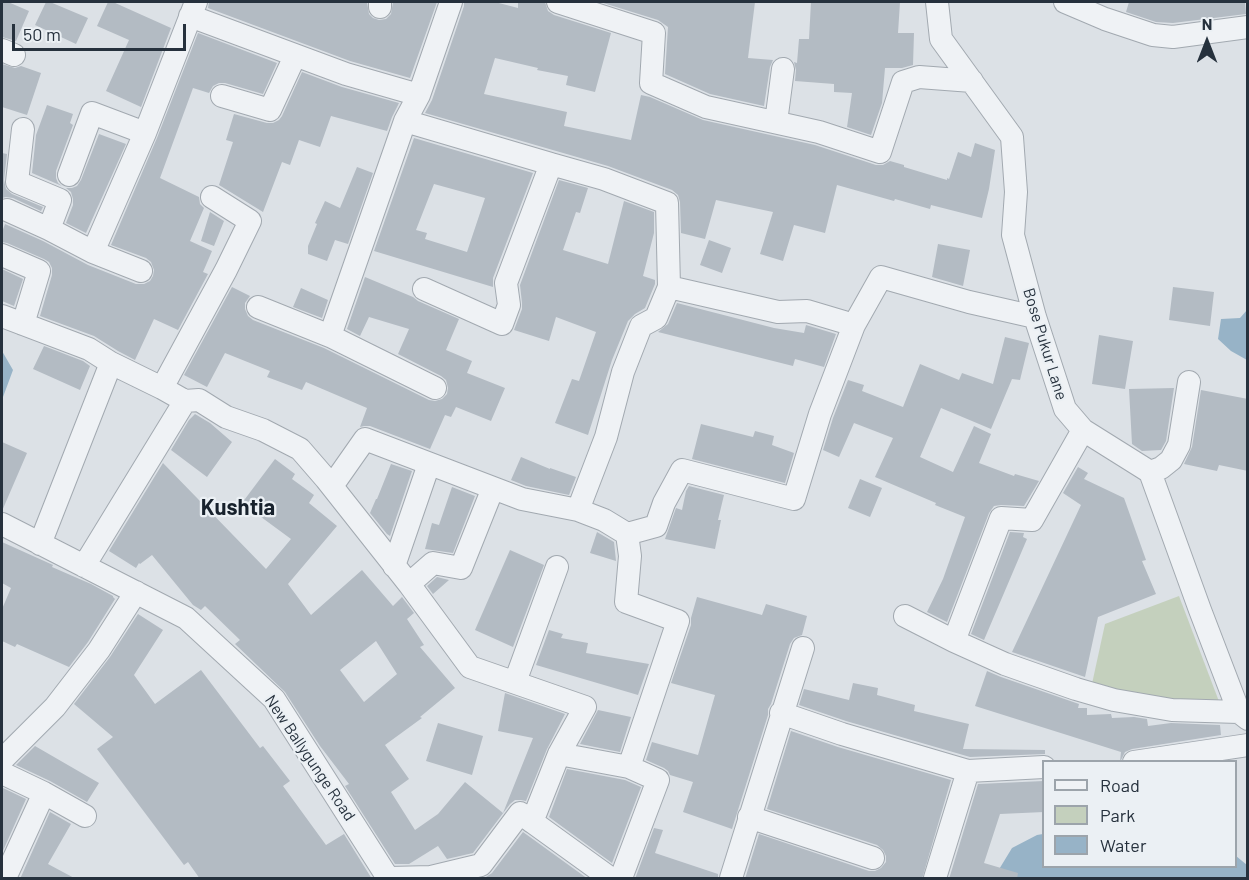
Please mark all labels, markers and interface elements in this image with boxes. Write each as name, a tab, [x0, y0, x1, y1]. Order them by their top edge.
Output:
scale bar	[15, 12, 189, 50]
north arrow	[1177, 12, 1237, 72]
text: N	[1202, 14, 1212, 33]
text: 50 m	[23, 23, 61, 45]
street label: Bose Pukur Lane	[1019, 286, 1071, 402]
district label: Kushtia	[201, 495, 275, 521]
street label: New Ballygunge Road	[261, 691, 359, 825]
legend	[1042, 760, 1237, 868]
text: Road	[1100, 774, 1140, 796]
text: Park	[1100, 804, 1135, 826]
text: Water	[1100, 834, 1147, 856]

